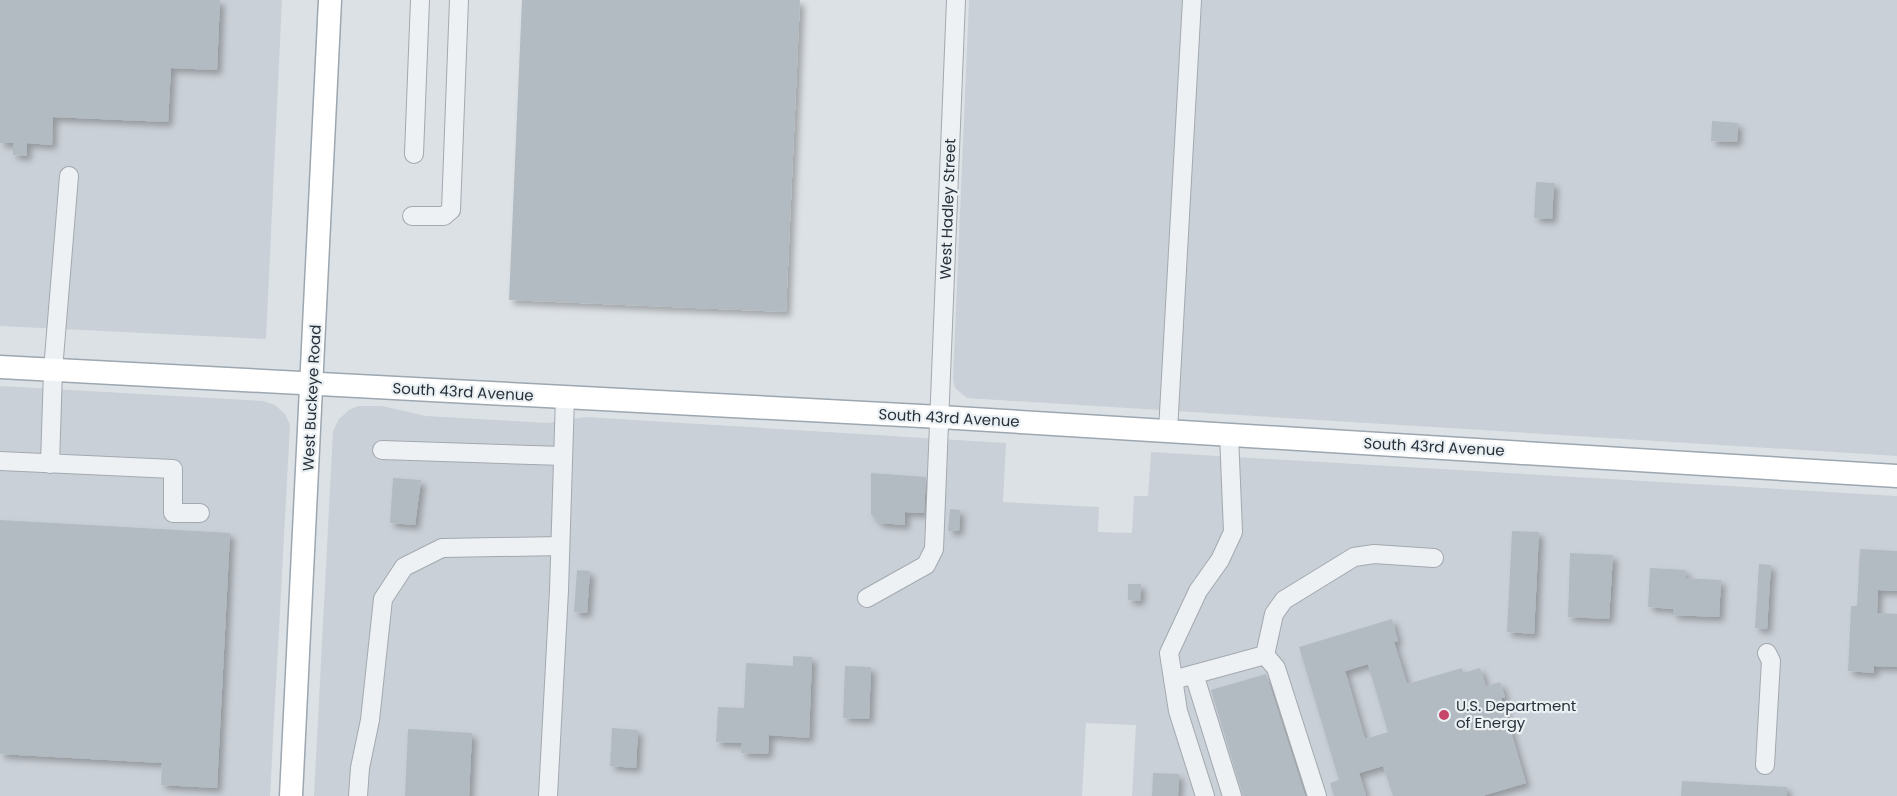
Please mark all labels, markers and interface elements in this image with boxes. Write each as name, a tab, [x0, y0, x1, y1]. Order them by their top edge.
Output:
street label: West Hadley Street	[935, 138, 960, 280]
street label: West Buckeye Road	[297, 324, 326, 472]
street label: South 43rd Avenue	[392, 377, 534, 406]
street label: South 43rd Avenue	[878, 403, 1020, 432]
street label: South 43rd Avenue	[1363, 432, 1505, 461]
place label: U.S. Department of Energy	[1456, 695, 1576, 733]
marker: U.S. Department of Energy	[1437, 708, 1451, 722]

